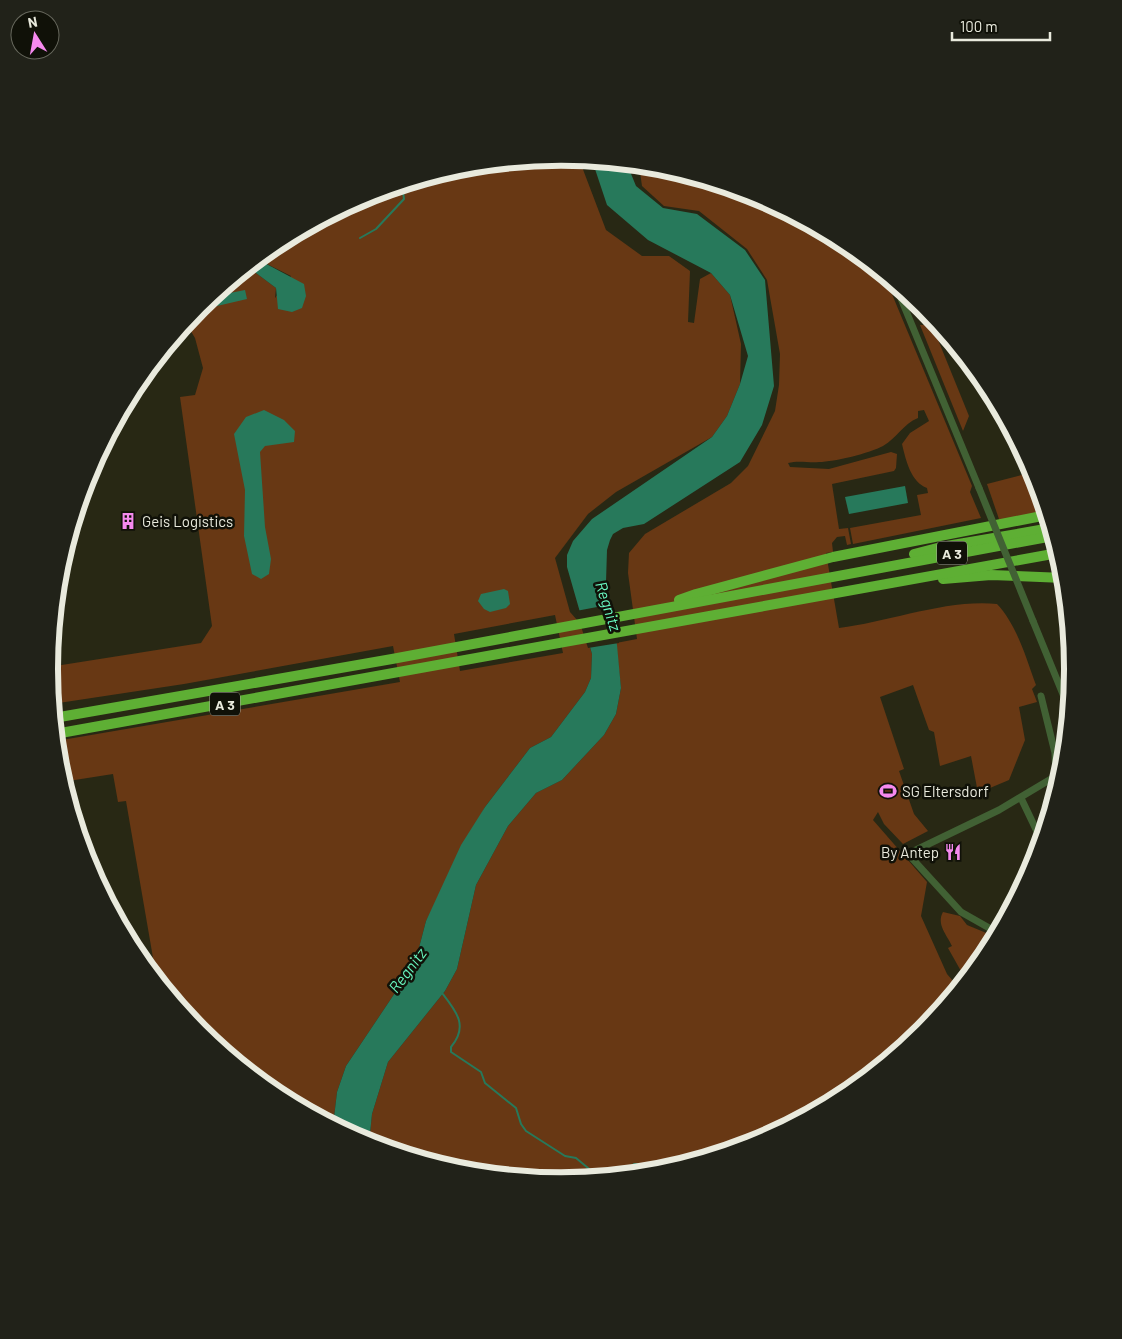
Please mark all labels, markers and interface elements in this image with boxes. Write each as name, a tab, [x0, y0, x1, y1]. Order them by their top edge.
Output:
north arrow	[10, 10, 60, 60]
scale bar	[952, 10, 1050, 42]
text: N	[26, 13, 39, 31]
text: 100 m	[960, 17, 998, 35]
building icon: Geis Logistics	[118, 511, 138, 531]
place label: Geis Logistics	[142, 512, 233, 530]
road number: A 3	[937, 542, 967, 564]
water label: Regnitz	[592, 579, 626, 634]
road number: A 3	[210, 692, 240, 716]
sports icon: SG Eltersdorf	[878, 781, 898, 801]
place label: SG Eltersdorf	[902, 782, 989, 800]
restaurant icon: By Antep	[943, 842, 963, 862]
place label: By Antep	[881, 843, 939, 861]
water label: Regnitz	[384, 943, 431, 996]

